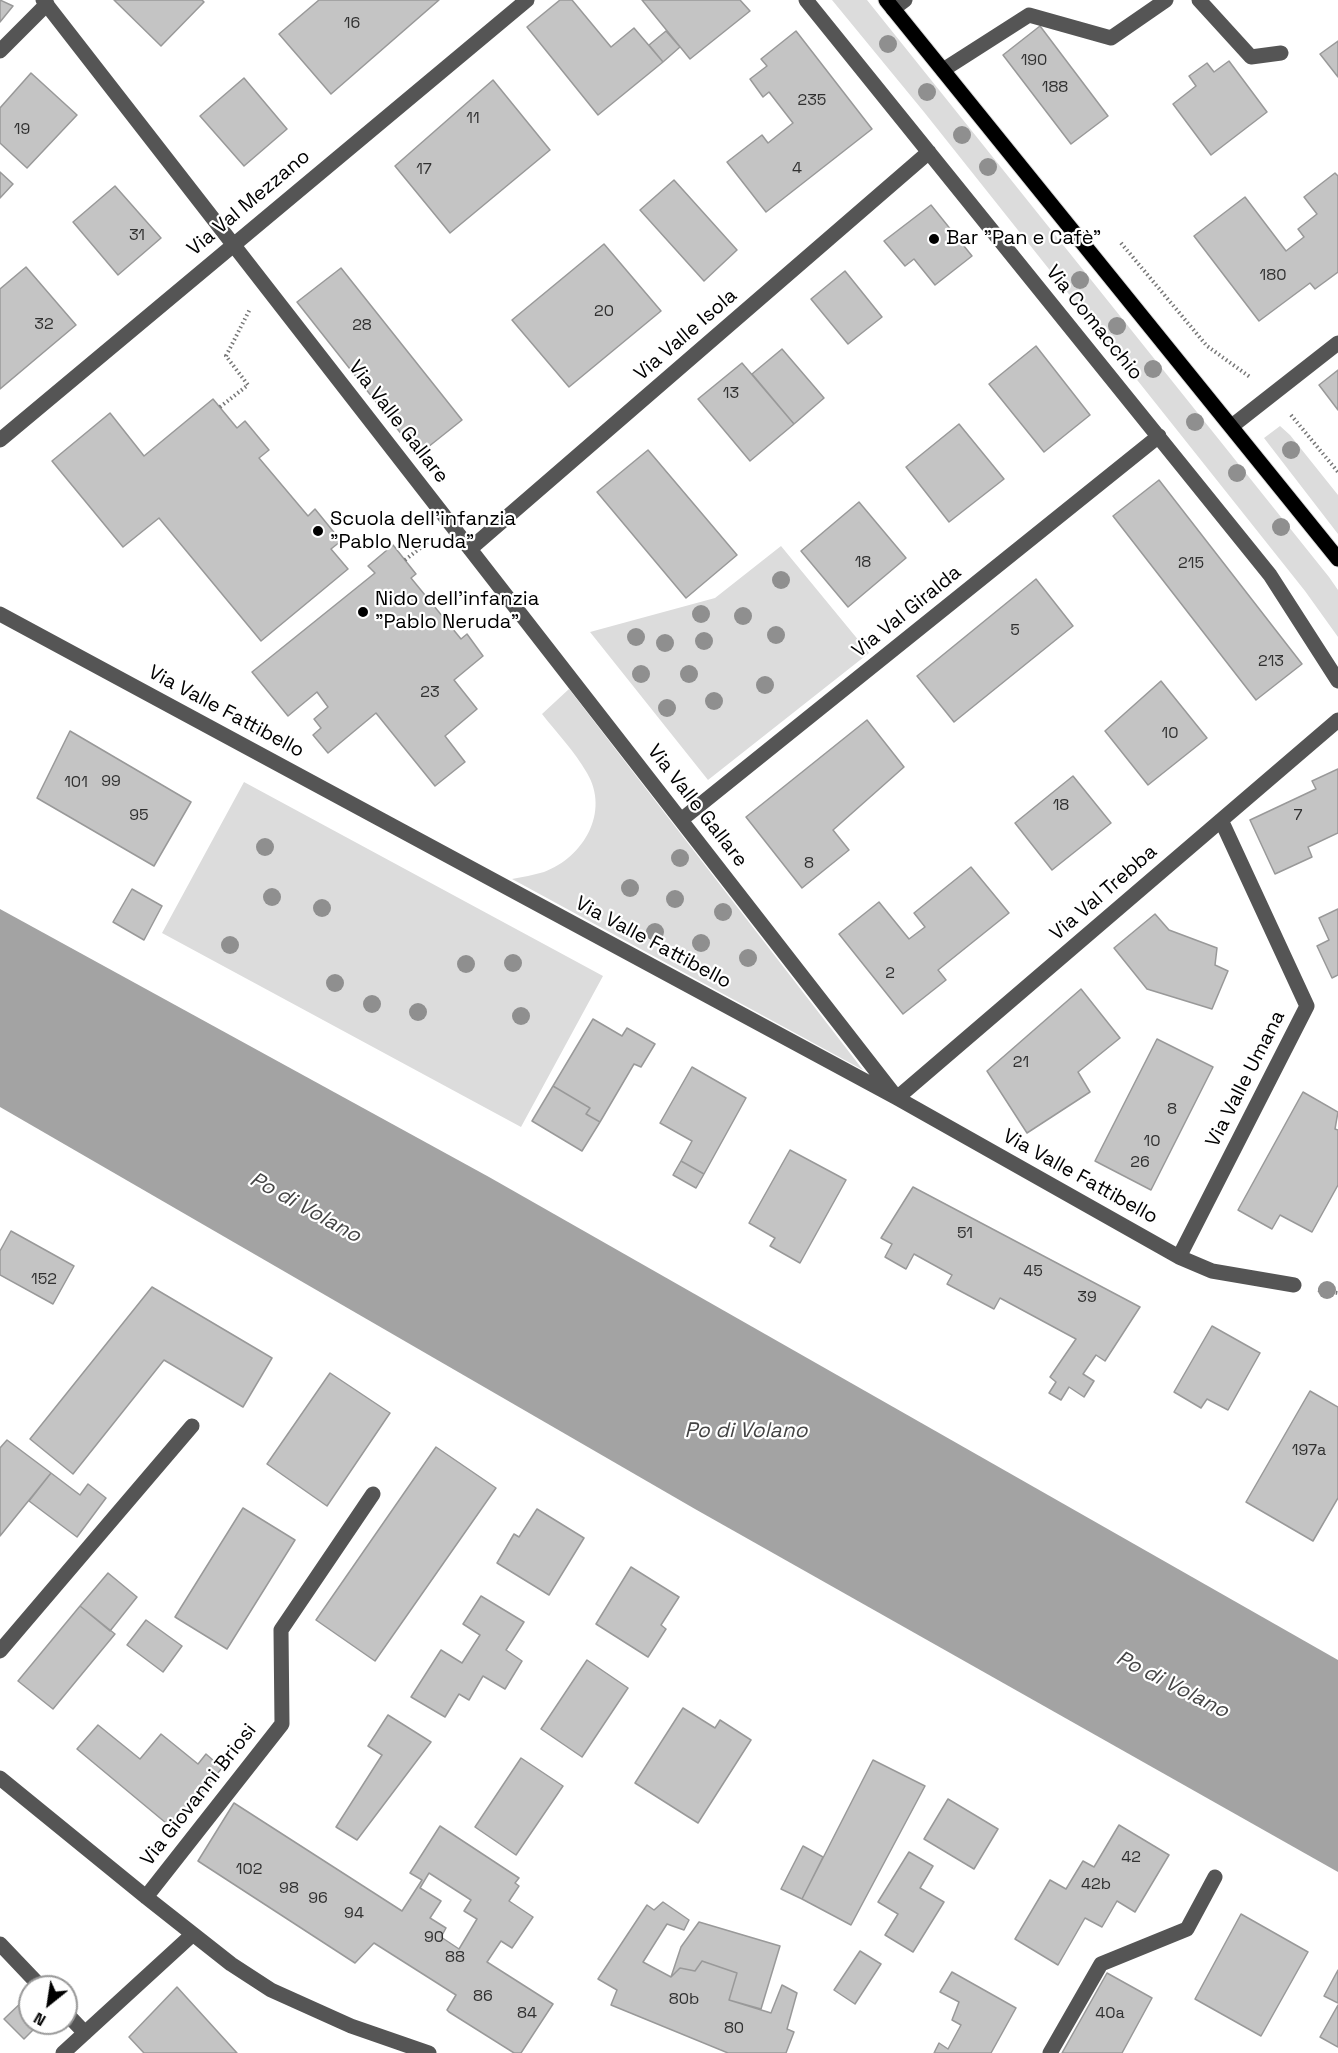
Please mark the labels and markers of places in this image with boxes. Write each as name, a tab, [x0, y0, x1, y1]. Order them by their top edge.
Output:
place label: Bar "Pan e Cafè"	[946, 227, 1101, 251]
marker: Bar "Pan e Cafè"	[927, 232, 941, 246]
place label: Scuola dell'infanzia "Pablo Neruda"	[330, 508, 516, 555]
marker: Scuola dell'infanzia "Pablo Neruda"	[311, 524, 325, 538]
place label: Nido dell'infanzia "Pablo Neruda"	[375, 588, 539, 635]
marker: Nido dell'infanzia "Pablo Neruda"	[356, 605, 370, 619]

